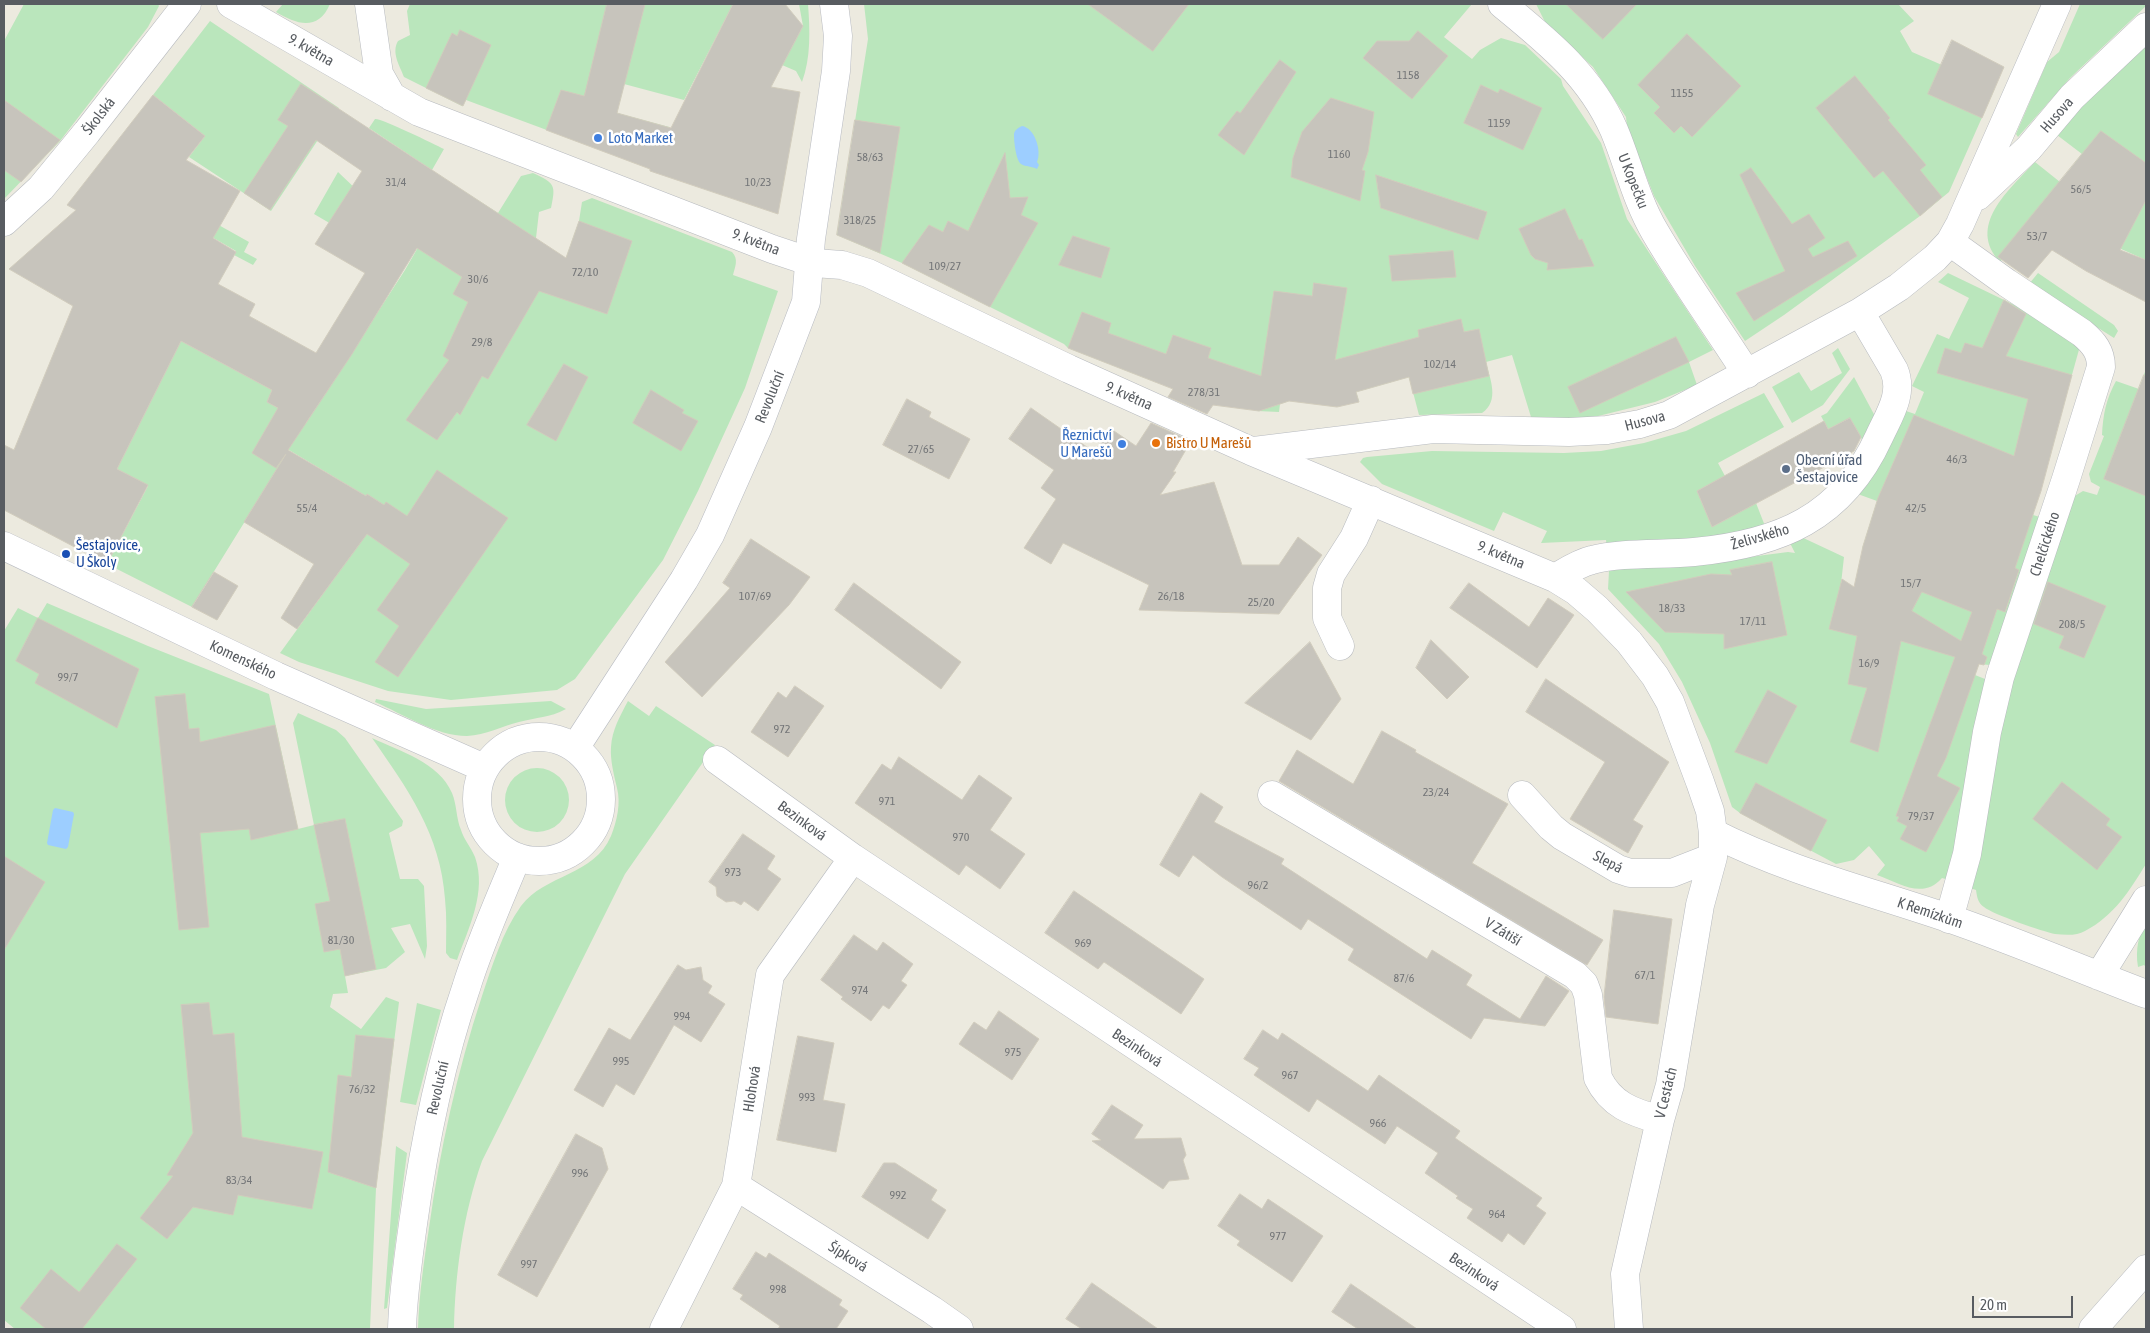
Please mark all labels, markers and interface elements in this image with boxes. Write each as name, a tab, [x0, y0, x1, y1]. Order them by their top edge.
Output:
street label: 9. května	[285, 30, 337, 70]
house number: 1158	[1397, 68, 1419, 82]
house number: 1155	[1671, 86, 1693, 100]
street label: Školská	[79, 94, 119, 138]
street label: Husova	[2037, 94, 2077, 136]
house number: 1159	[1488, 116, 1510, 130]
place label: Loto Market	[608, 129, 673, 147]
marker: Loto Market	[592, 132, 604, 144]
house number: 1160	[1328, 147, 1350, 161]
house number: 58/63	[857, 150, 883, 164]
street label: U Kopečku	[1614, 151, 1652, 211]
house number: 31/4	[386, 175, 406, 189]
house number: 10/23	[745, 175, 771, 189]
house number: 56/5	[2071, 182, 2091, 196]
house number: 318/25	[844, 213, 876, 227]
street label: 9. května	[730, 225, 782, 259]
house number: 53/7	[2027, 229, 2047, 243]
house number: 109/27	[929, 259, 961, 273]
house number: 72/10	[572, 265, 598, 279]
house number: 30/6	[468, 272, 488, 286]
house number: 29/8	[472, 335, 492, 349]
house number: 102/14	[1424, 357, 1456, 371]
street label: Revoluční	[751, 368, 789, 426]
street label: 9. května	[1103, 378, 1155, 414]
house number: 278/31	[1188, 385, 1220, 399]
street label: Husova	[1623, 407, 1667, 435]
place label: Řeznictví U Marešů	[1060, 426, 1112, 461]
place label: Bistro U Marešů	[1166, 434, 1251, 452]
marker: Bistro U Marešů	[1150, 437, 1162, 449]
marker: Řeznictví U Marešů	[1116, 438, 1128, 450]
house number: 27/65	[908, 442, 934, 456]
place label: Obecní úřad Šestajovice	[1796, 451, 1862, 486]
house number: 46/3	[1947, 452, 1967, 466]
marker: Obecní úřad Šestajovice	[1780, 463, 1792, 475]
house number: 55/4	[297, 501, 317, 515]
house number: 42/5	[1906, 501, 1926, 515]
street label: Chelčického	[2026, 510, 2064, 578]
street label: Želivského	[1729, 520, 1791, 554]
place label: Šestajovice, U Školy	[76, 536, 141, 571]
street label: 9. května	[1475, 537, 1527, 573]
marker: Šestajovice, U Školy	[60, 548, 72, 560]
house number: 15/7	[1901, 576, 1921, 590]
house number: 107/69	[739, 589, 771, 603]
house number: 26/18	[1158, 589, 1184, 603]
house number: 25/20	[1248, 595, 1274, 609]
house number: 18/33	[1659, 601, 1685, 615]
house number: 17/11	[1740, 614, 1766, 628]
house number: 208/5	[2059, 617, 2085, 631]
street label: Komenského	[207, 637, 279, 683]
house number: 16/9	[1859, 656, 1879, 670]
house number: 99/7	[58, 670, 78, 684]
house number: 972	[774, 722, 790, 736]
house number: 23/24	[1423, 785, 1449, 799]
house number: 971	[879, 794, 895, 808]
street label: Bezinková	[774, 797, 830, 845]
house number: 79/37	[1908, 809, 1934, 823]
house number: 970	[953, 830, 969, 844]
street label: Slepá	[1590, 847, 1626, 877]
house number: 973	[725, 865, 741, 879]
house number: 96/2	[1248, 878, 1268, 892]
street label: K Remízkům	[1895, 893, 1965, 933]
street label: V Zátiší	[1481, 914, 1525, 950]
house number: 81/30	[328, 933, 354, 947]
house number: 969	[1075, 936, 1091, 950]
house number: 67/1	[1635, 968, 1655, 982]
house number: 87/6	[1394, 971, 1414, 985]
house number: 974	[852, 983, 868, 997]
house number: 994	[674, 1009, 690, 1023]
street label: Bezinková	[1109, 1025, 1165, 1071]
house number: 975	[1005, 1045, 1021, 1059]
house number: 995	[613, 1054, 629, 1068]
street label: Revoluční	[423, 1059, 453, 1117]
street label: Hlohová	[739, 1064, 765, 1114]
street label: V Cestách	[1651, 1065, 1681, 1121]
house number: 967	[1282, 1068, 1298, 1082]
house number: 76/32	[349, 1082, 375, 1096]
house number: 993	[799, 1090, 815, 1104]
house number: 966	[1370, 1116, 1386, 1130]
house number: 996	[572, 1166, 588, 1180]
house number: 83/34	[226, 1173, 252, 1187]
house number: 992	[890, 1188, 906, 1202]
house number: 964	[1489, 1207, 1505, 1221]
house number: 977	[1270, 1229, 1286, 1243]
street label: Šípková	[825, 1238, 871, 1276]
street label: Bezinková	[1446, 1249, 1502, 1295]
house number: 997	[521, 1257, 537, 1271]
house number: 998	[770, 1282, 786, 1296]
scale bar	[1975, 1286, 2076, 1318]
text: 20 m	[1980, 1296, 2007, 1313]

